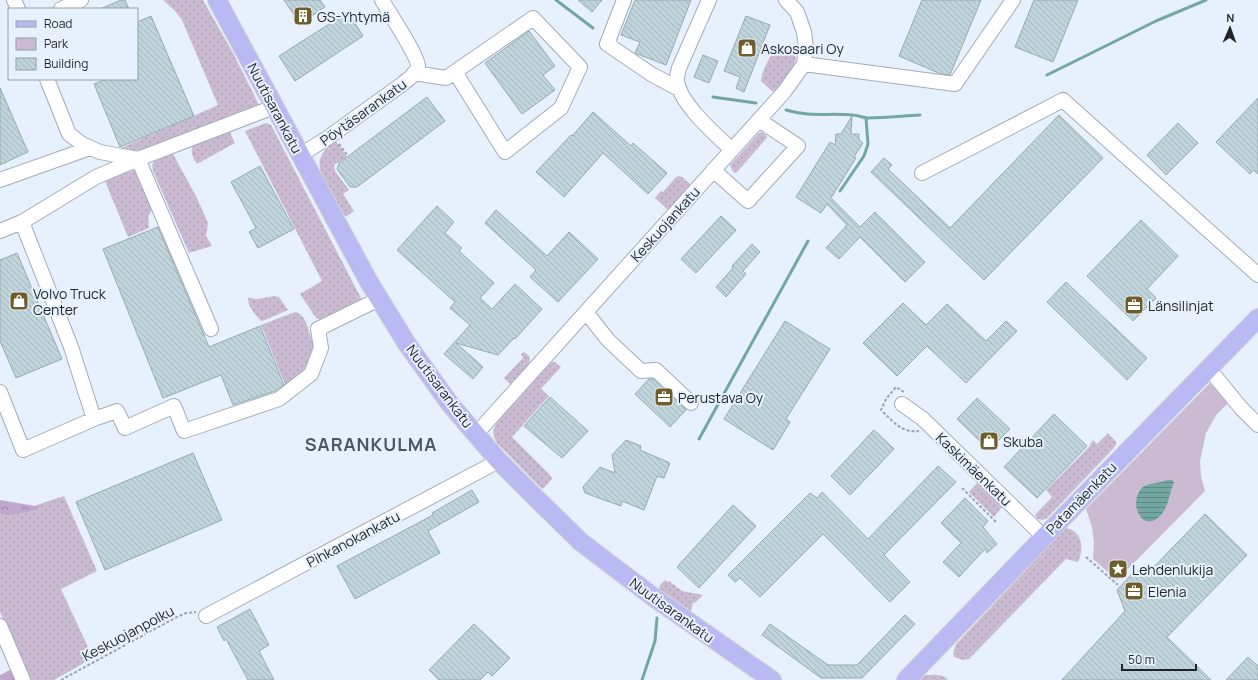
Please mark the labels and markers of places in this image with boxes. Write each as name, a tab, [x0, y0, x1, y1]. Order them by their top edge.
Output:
building icon: GS-Yhtymä	[292, 5, 314, 27]
place label: GS-Yhtymä	[317, 7, 390, 26]
shop icon: Askosaari Oy	[736, 37, 758, 59]
place label: Askosaari Oy	[761, 39, 844, 58]
place label: Volvo Truck Center	[33, 284, 107, 319]
shop icon: Volvo Truck Center	[8, 290, 30, 312]
office icon: Länsilinjat	[1123, 294, 1145, 316]
place label: Länsilinjat	[1148, 296, 1214, 315]
office icon: Perustava Oy	[653, 386, 675, 408]
place label: Perustava Oy	[678, 388, 764, 407]
shop icon: Skuba	[978, 430, 1000, 452]
place label: Skuba	[1003, 432, 1043, 451]
place icon: Lehdenlukija	[1107, 558, 1129, 580]
place label: Lehdenlukija	[1132, 560, 1213, 579]
office icon: Elenia	[1123, 580, 1145, 602]
place label: Elenia	[1148, 582, 1187, 601]

